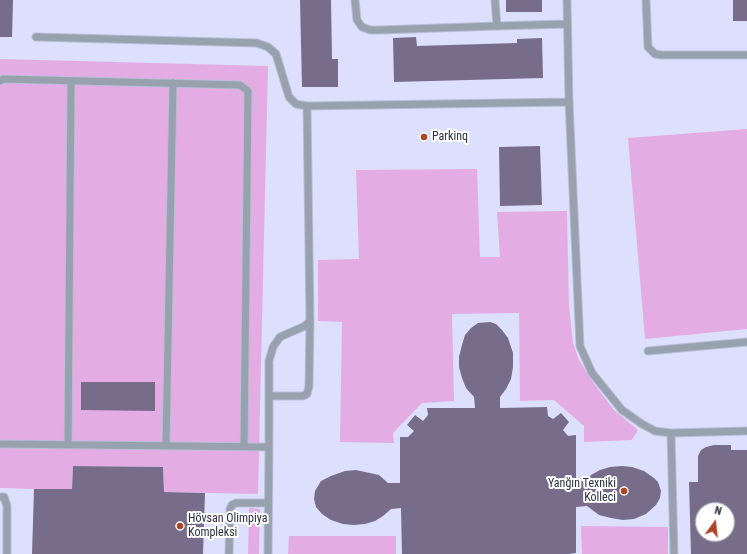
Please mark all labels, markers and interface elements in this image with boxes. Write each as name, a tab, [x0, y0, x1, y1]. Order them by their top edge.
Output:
place label: Parkinq	[432, 130, 468, 144]
marker: Parkinq	[419, 132, 429, 142]
place label: Yanğın Texniki Kolleci	[548, 477, 616, 505]
marker: Yanğın Texniki Kolleci	[619, 486, 629, 496]
north arrow	[695, 502, 735, 542]
text: N	[713, 504, 723, 518]
place label: Hövsan Olimpiya Kompleksi	[188, 512, 267, 540]
marker: Hövsan Olimpiya Kompleksi	[175, 521, 185, 531]

